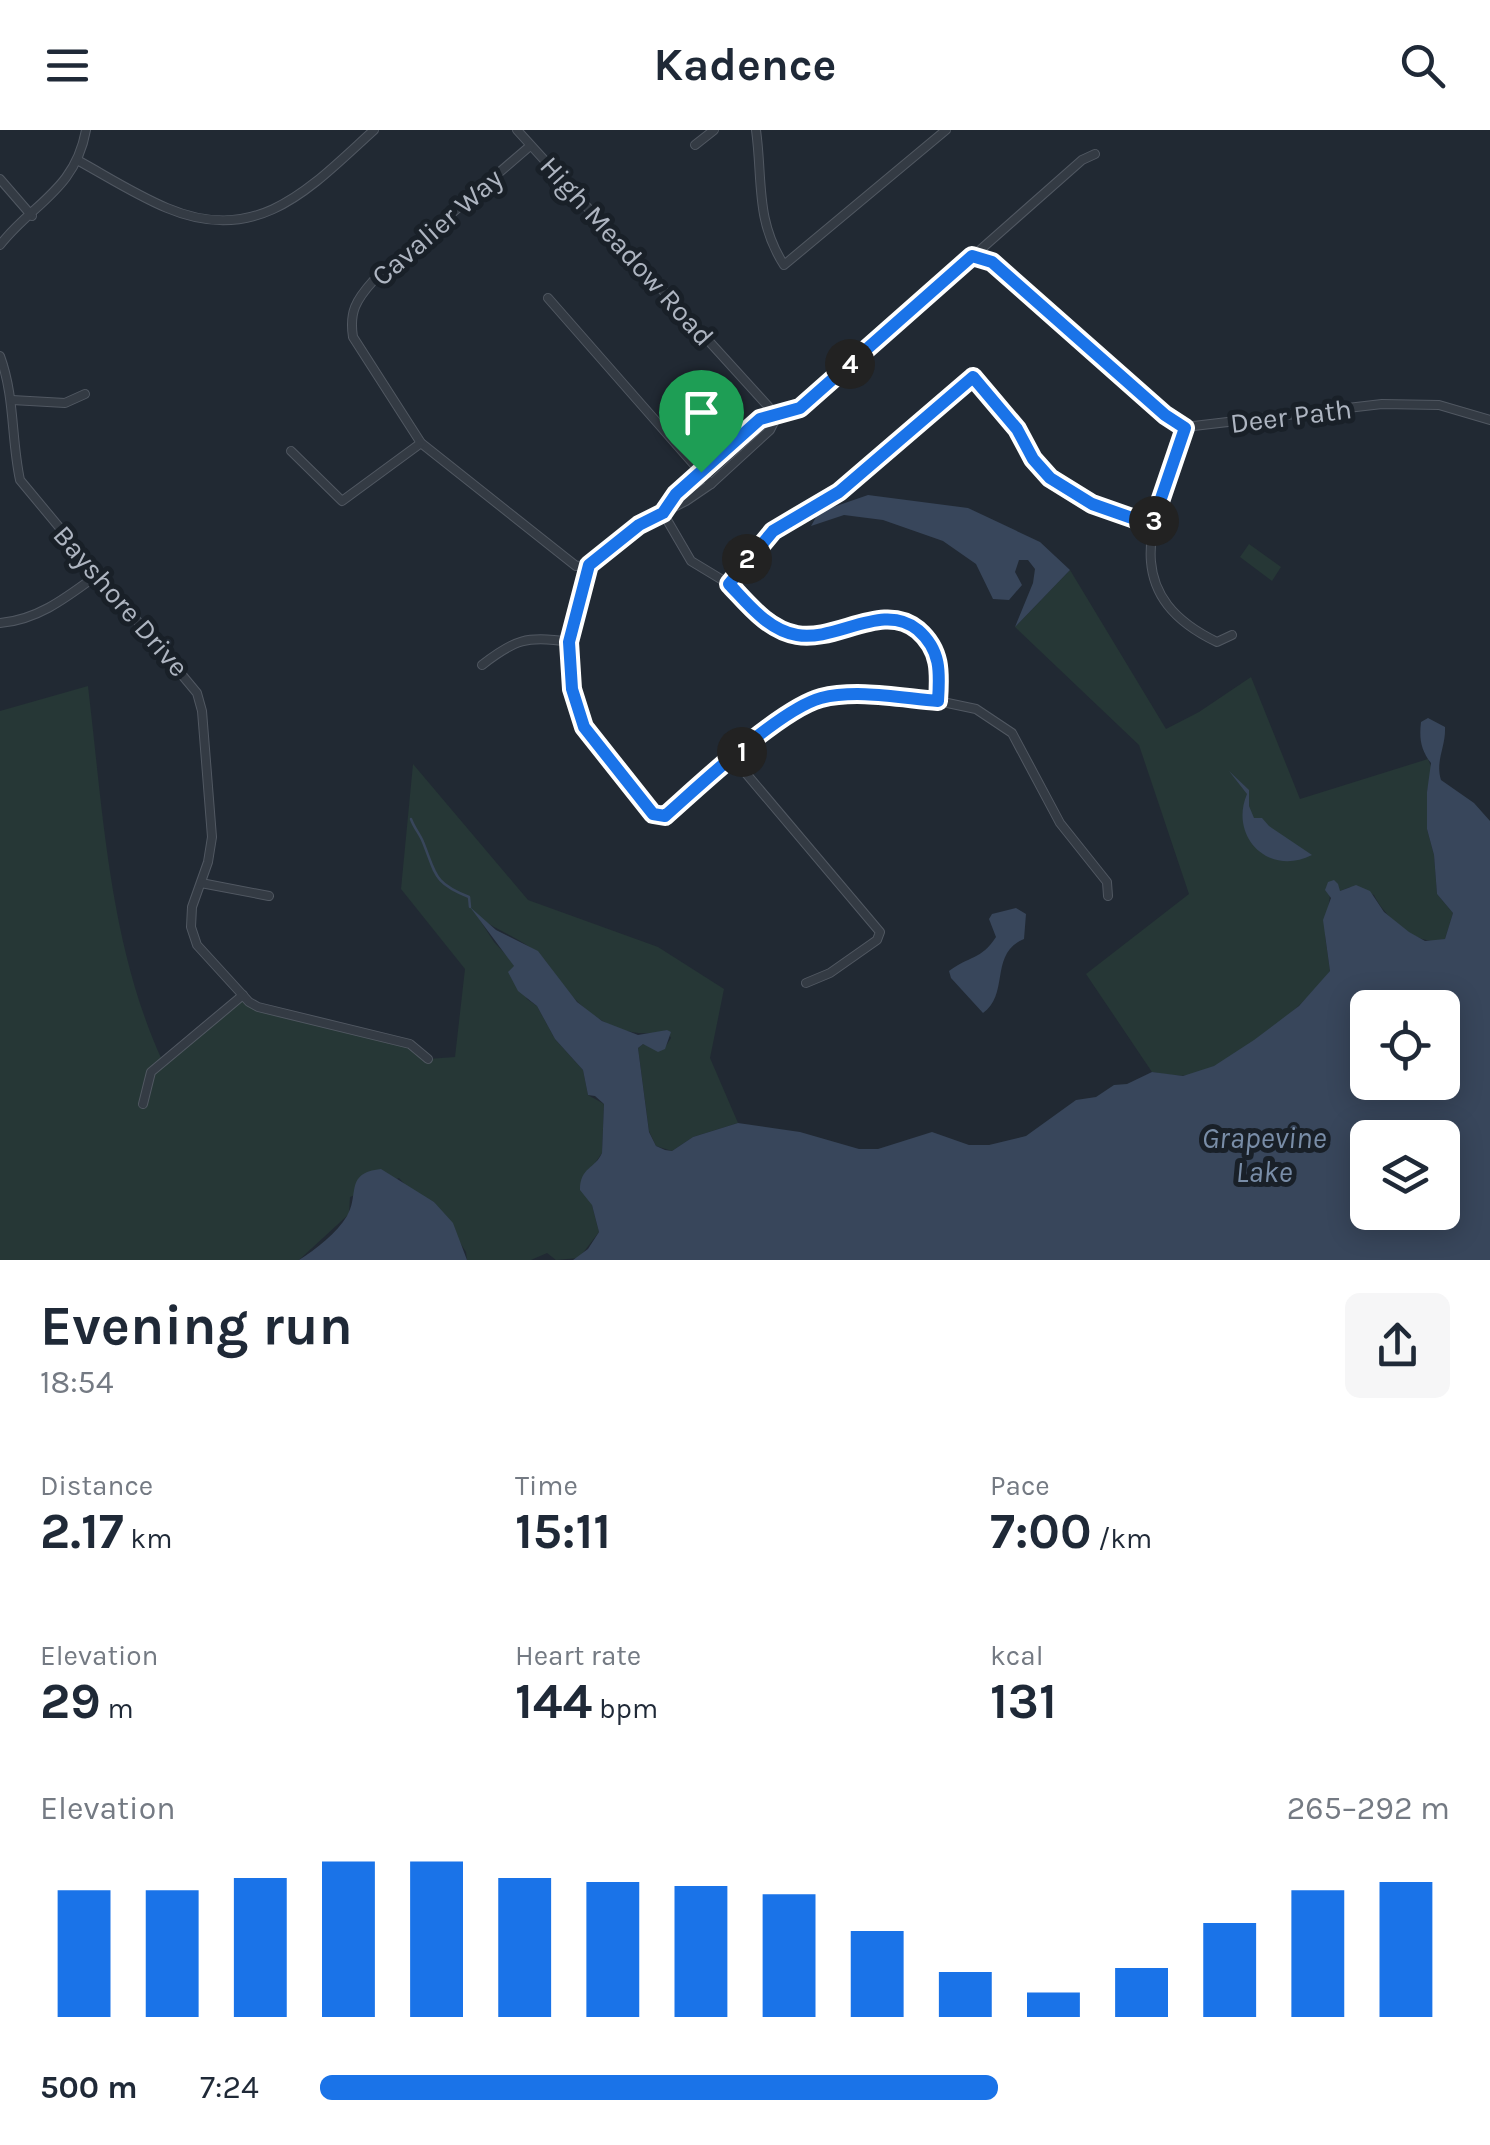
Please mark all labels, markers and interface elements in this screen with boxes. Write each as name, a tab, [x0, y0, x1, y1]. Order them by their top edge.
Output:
icon: menu	[40, 38, 95, 93]
icon: search	[1395, 38, 1450, 93]
text: Kadence	[654, 39, 836, 91]
street label: High Meadow Road	[533, 150, 721, 352]
street label: Cavalier Way	[365, 161, 509, 293]
pin: 4	[825, 339, 875, 389]
text: 4	[842, 347, 858, 380]
pin	[659, 370, 744, 473]
icon: arrive	[674, 385, 729, 440]
street label: Deer Path	[1228, 392, 1354, 440]
pin: 3	[1129, 496, 1179, 546]
text: 3	[1145, 504, 1163, 537]
street label: Bayshore Drive	[46, 519, 196, 683]
pin: 2	[722, 534, 772, 584]
text: 2	[739, 542, 755, 575]
pin: 1	[717, 727, 767, 777]
text: 1	[737, 735, 747, 768]
map controls	[1350, 990, 1460, 1230]
button: locate	[1350, 990, 1460, 1100]
water label: Grapevine Lake	[1202, 1120, 1326, 1190]
button: layers	[1350, 1120, 1460, 1230]
button: share	[1345, 1293, 1450, 1398]
text: Evening run	[40, 1294, 353, 1358]
text: 18:54	[40, 1364, 114, 1401]
text: Distance	[40, 1469, 153, 1502]
text: Time	[515, 1469, 578, 1502]
text: Pace	[990, 1469, 1050, 1502]
text: 2.17	[40, 1502, 124, 1561]
text: 15:11	[515, 1502, 611, 1561]
text: 7:00	[990, 1502, 1092, 1561]
text: km	[124, 1522, 172, 1555]
text: /km	[1092, 1522, 1152, 1555]
text: Elevation	[40, 1639, 159, 1672]
text: Heart rate	[515, 1639, 641, 1672]
text: kcal	[990, 1639, 1043, 1672]
text: 29	[40, 1672, 101, 1731]
text: 144	[515, 1672, 592, 1731]
text: 131	[990, 1672, 1057, 1731]
text: m	[101, 1692, 134, 1725]
text: bpm	[592, 1692, 658, 1725]
text: Elevation	[40, 1790, 175, 1827]
text: 265–292 m	[1287, 1790, 1450, 1827]
text: 500 m	[40, 2069, 138, 2106]
text: 7:24	[200, 2069, 259, 2106]

